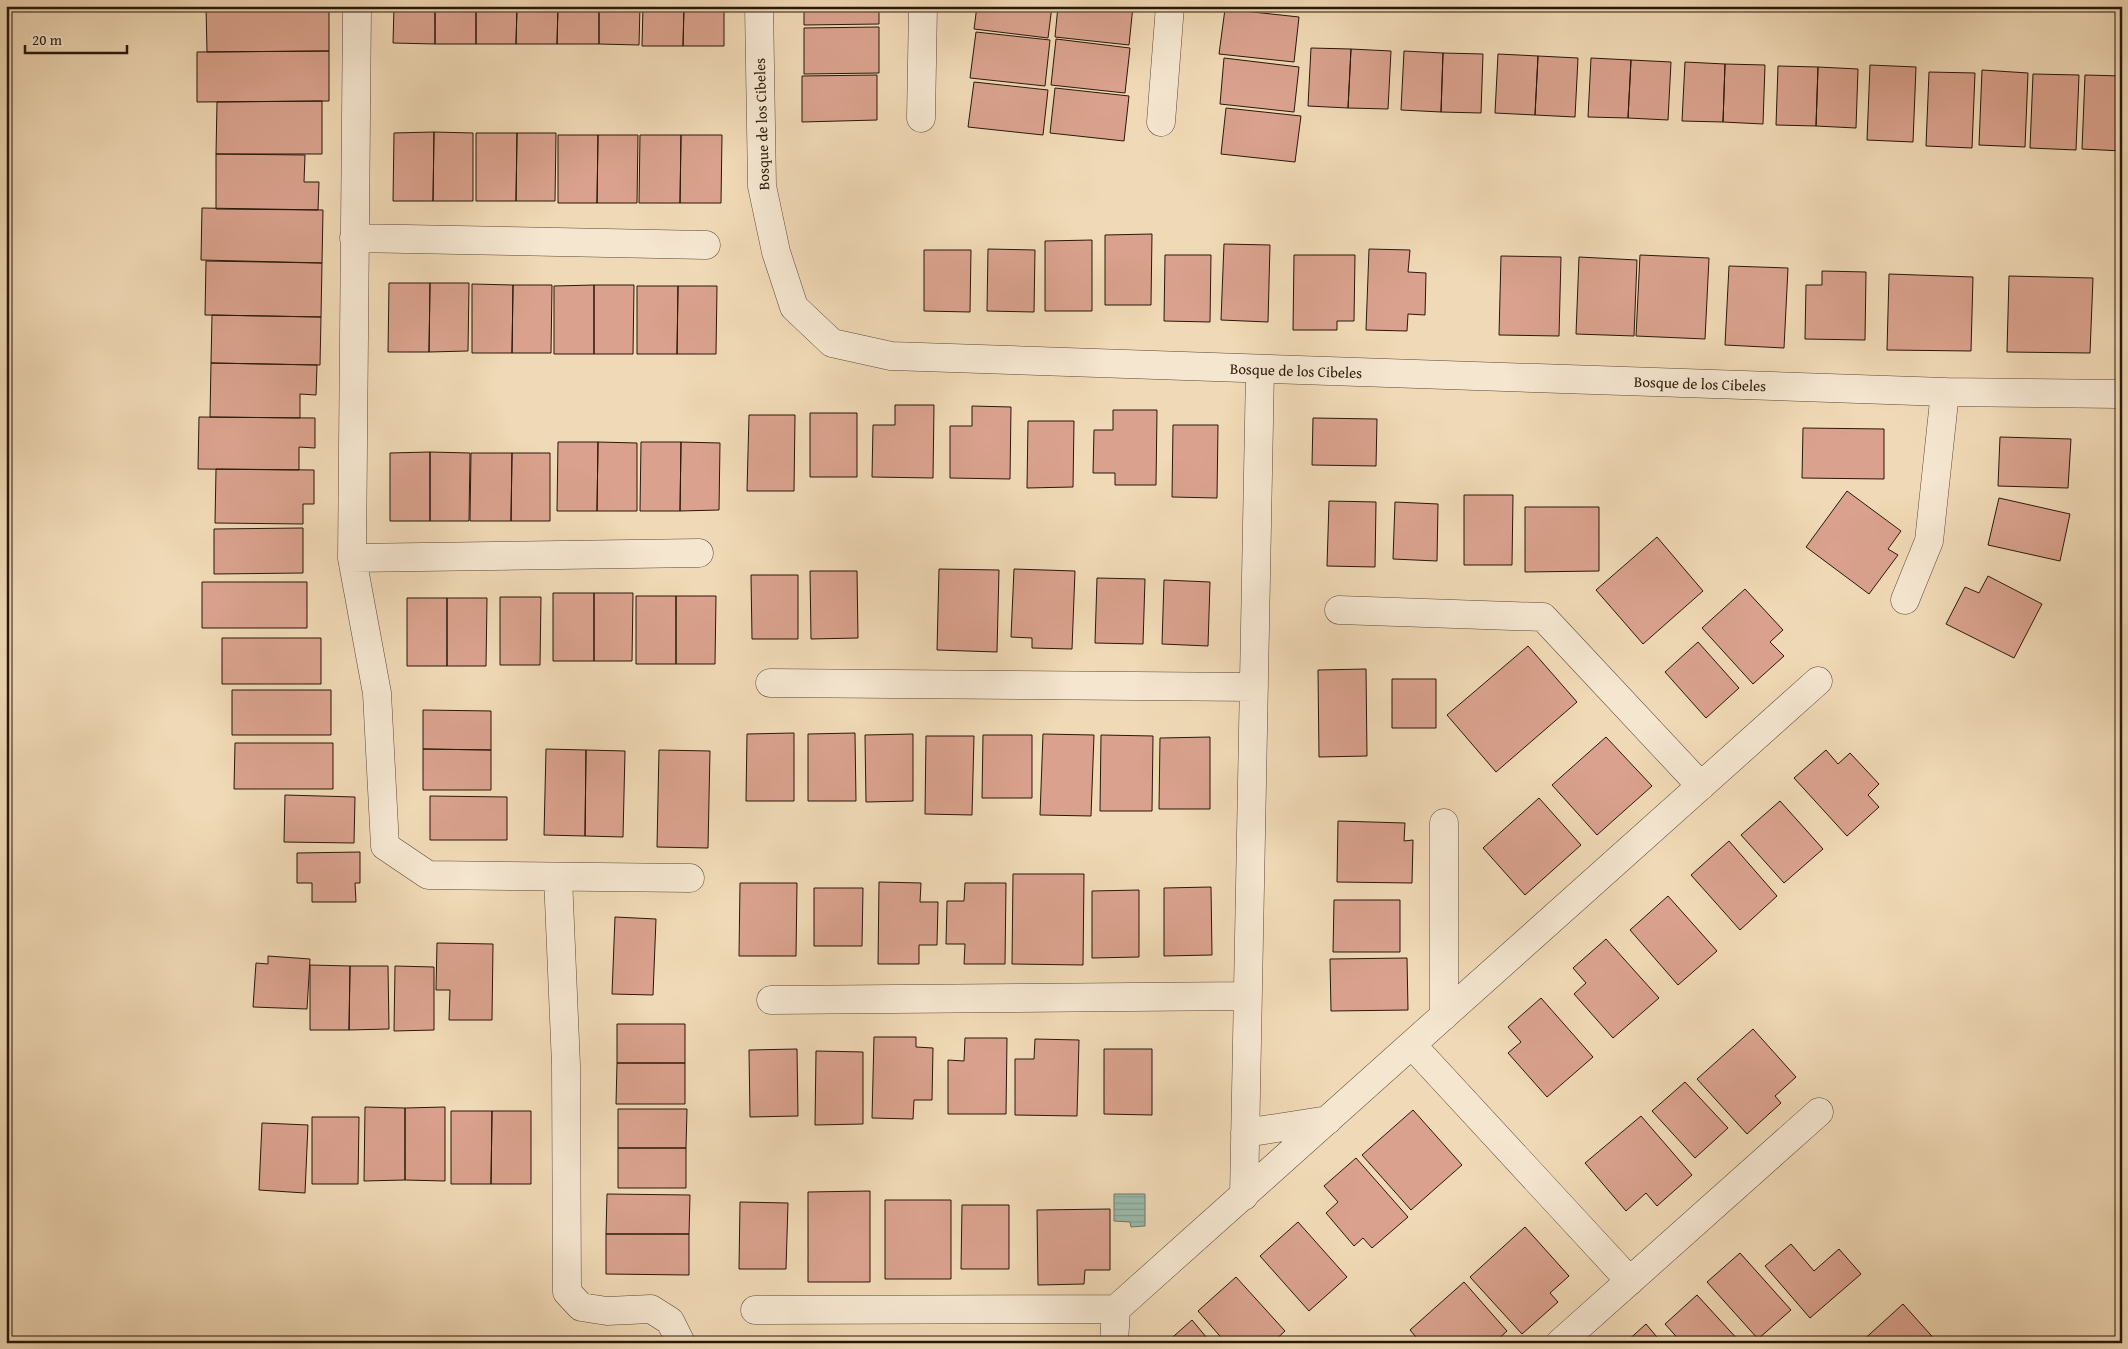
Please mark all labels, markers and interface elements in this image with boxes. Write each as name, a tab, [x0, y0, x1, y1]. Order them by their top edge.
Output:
scale bar	[25, 22, 128, 54]
text: 20 m	[32, 29, 63, 50]
street label: Bosque de los Cibeles	[749, 57, 774, 190]
street label: Bosque de los Cibeles	[1230, 358, 1363, 383]
street label: Bosque de los Cibeles	[1634, 371, 1767, 396]

